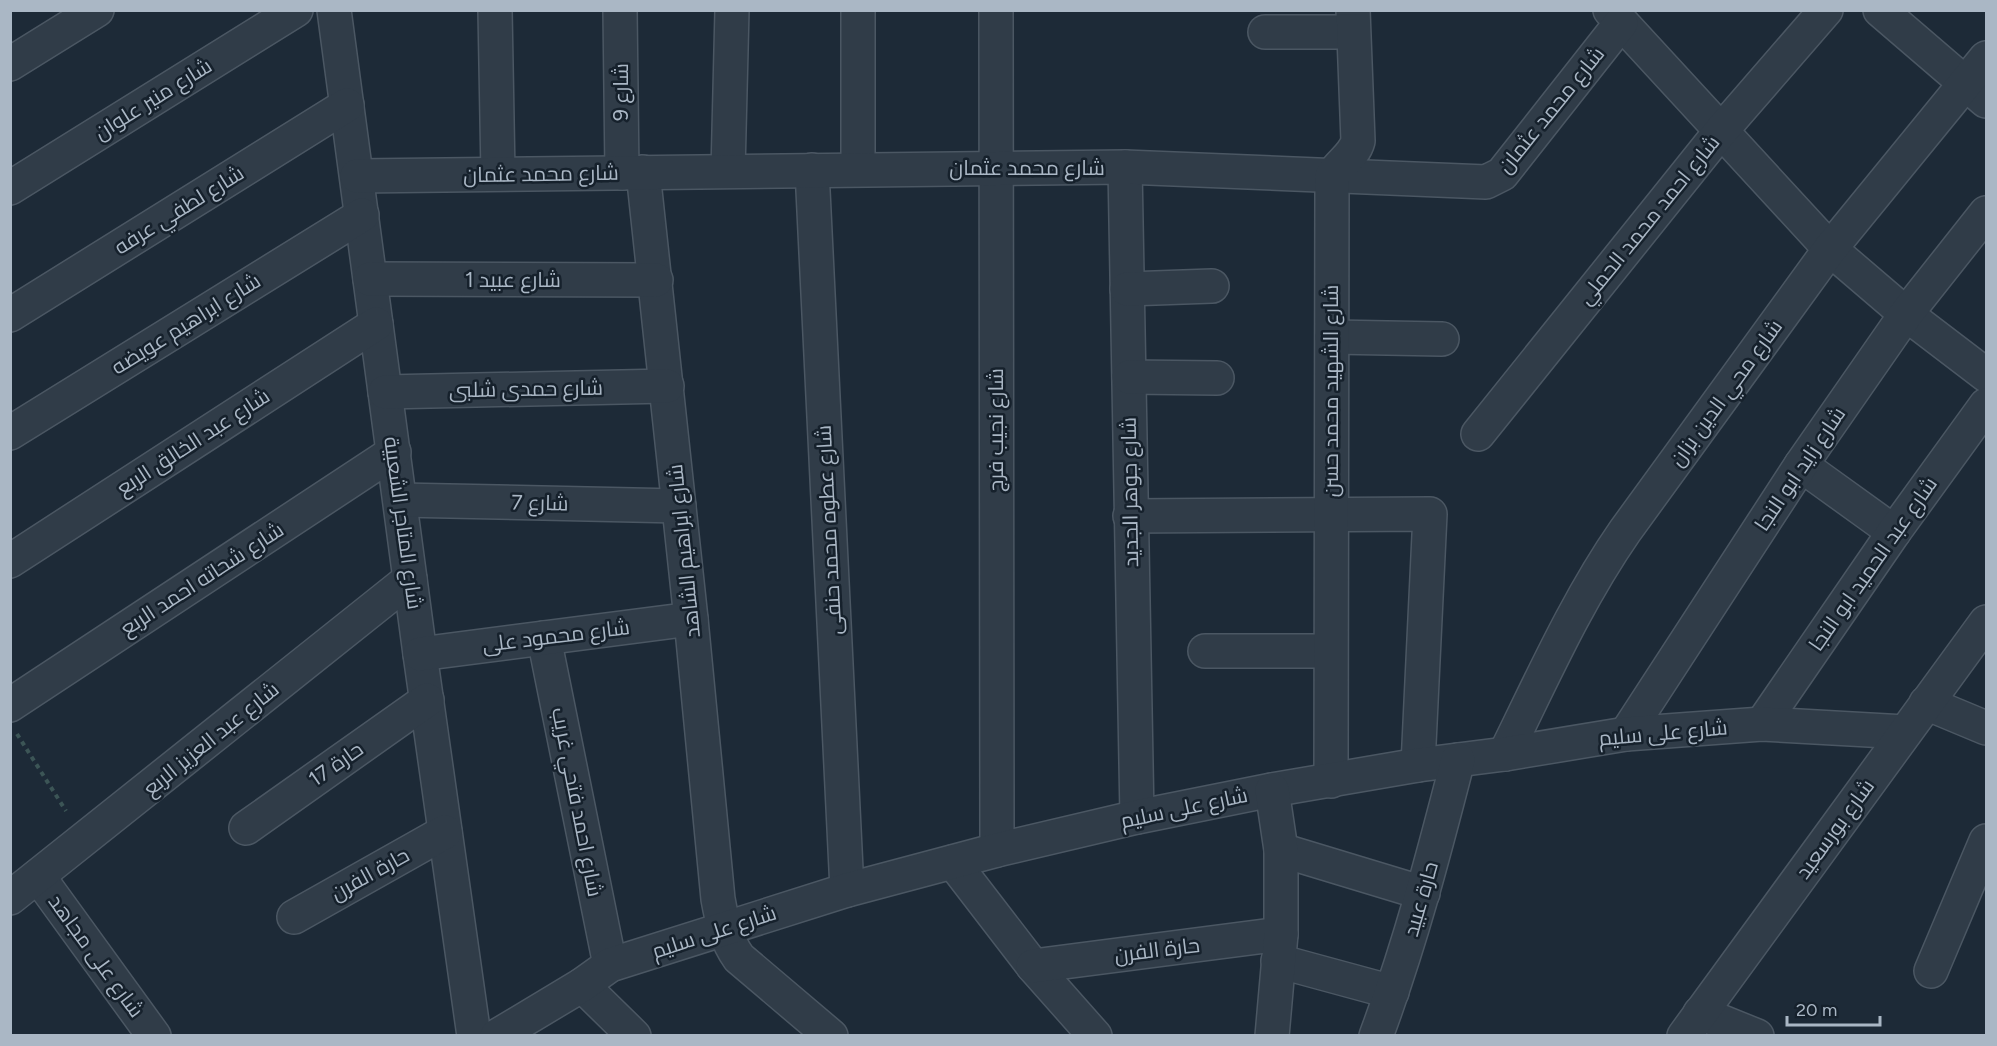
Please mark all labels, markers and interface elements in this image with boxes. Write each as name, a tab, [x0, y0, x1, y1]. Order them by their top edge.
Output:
street label: شارع محمد عثمان	[1492, 41, 1611, 179]
street label: شارع منير علوان	[89, 53, 217, 146]
street label: شارع 9	[608, 63, 635, 121]
street label: شارع احمد محمد الحملي	[1573, 130, 1728, 312]
street label: شارع محمد عثمان	[949, 155, 1105, 182]
street label: شارع لطفي عرفه	[109, 160, 250, 263]
street label: شارع محمد عثمان	[463, 160, 619, 189]
street label: شارع عبيد 1	[465, 267, 561, 294]
street label: شارع ابراهيم عويضه	[107, 268, 266, 381]
street label: شارع الشهيد محمد حسن	[1318, 285, 1345, 497]
street label: شارع محي الدين بزان	[1664, 314, 1791, 473]
street label: شارع نجيب فرج	[983, 368, 1010, 492]
street label: شارع حمدى شلبى	[449, 375, 603, 404]
street label: شارع عبد الخالق الربع	[111, 383, 275, 502]
street label: شارع زايد ابو النجا	[1749, 402, 1852, 537]
street label: شارع جوهر الجديد	[1116, 417, 1145, 567]
street label: شارع عطوه محمد حنفى	[811, 424, 848, 636]
street label: شارع المتاجر الشعبية	[377, 435, 428, 611]
street label: شارع ابراهيم الشاهد	[662, 463, 707, 639]
street label: شارع عبد الحميد ابو النجا	[1803, 472, 1944, 657]
street label: شارع 7	[511, 490, 569, 517]
street label: شارع شحاته احمد الربع	[115, 516, 289, 642]
street label: شارع محمود على	[481, 614, 631, 659]
street label: شارع عبد العزيز الربع	[138, 676, 285, 803]
street label: شارع احمد فتحي غريب	[543, 705, 608, 899]
street label: شارع على سليم	[1597, 714, 1729, 753]
street label: حارة 17	[304, 736, 368, 791]
street label: شارع بورسعيد	[1790, 774, 1881, 885]
street label: شارع على سليم	[1118, 782, 1250, 835]
street label: حارة الفرن	[326, 842, 414, 906]
street label: حارة عبيد	[1398, 858, 1443, 939]
street label: شارع على مجاهد	[42, 889, 149, 1023]
street label: شارع على سليم	[648, 900, 780, 965]
street label: حارة الفرن	[1113, 932, 1201, 968]
scale bar	[1787, 989, 1880, 1027]
text: 20 m	[1796, 999, 1837, 1021]

